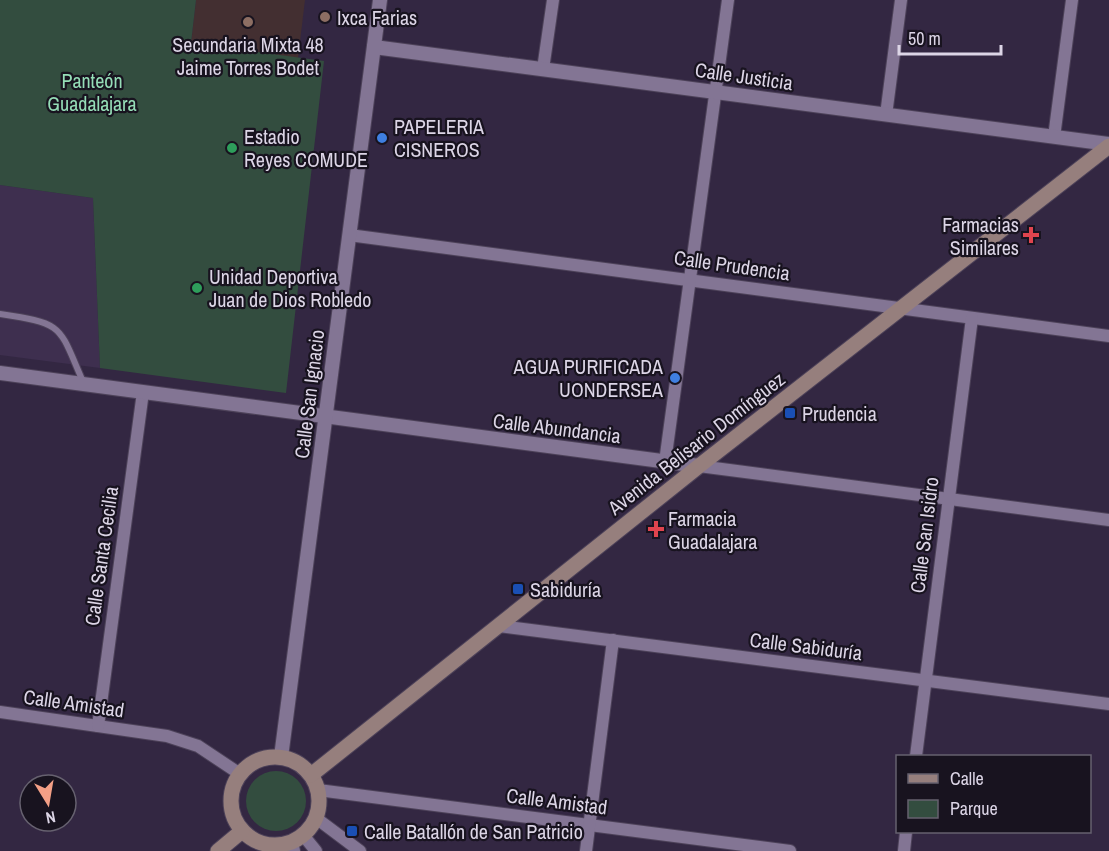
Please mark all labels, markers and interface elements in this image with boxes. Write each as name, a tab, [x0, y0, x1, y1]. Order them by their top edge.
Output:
place label: Ixca Farias	[337, 4, 417, 31]
marker: Ixca Farias	[318, 10, 332, 24]
marker: Secundaria Mixta 48 Jaime Torres Bodet	[241, 15, 255, 29]
scale bar	[899, 18, 1001, 56]
text: 50 m	[908, 26, 941, 51]
place label: Secundaria Mixta 48 Jaime Torres Bodet	[172, 31, 324, 81]
street label: Calle Justicia	[693, 56, 795, 96]
park label: Panteón Guadalajara	[47, 67, 137, 117]
place label: PAPELERIA CISNEROS	[394, 113, 484, 163]
place label: Estadio Reyes COMUDE	[244, 123, 368, 173]
marker: PAPELERIA CISNEROS	[375, 131, 389, 145]
marker: Estadio Reyes COMUDE	[225, 141, 239, 155]
place label: Farmacias Similares	[942, 211, 1019, 261]
marker: Farmacias Similares	[1024, 228, 1038, 242]
street label: Calle Prudencia	[672, 244, 792, 286]
place label: Unidad Deportiva Juan de Dios Robledo	[209, 263, 371, 313]
marker: Unidad Deportiva Juan de Dios Robledo	[190, 281, 204, 295]
street label: Calle San Ignacio	[288, 328, 330, 460]
place label: AGUA PURIFICADA UONDERSEA	[513, 353, 663, 403]
street label: Avenida Belisario Domínguez	[601, 365, 790, 521]
marker: AGUA PURIFICADA UONDERSEA	[668, 371, 682, 385]
place label: Prudencia	[802, 400, 877, 427]
marker: Prudencia	[783, 406, 797, 420]
street label: Calle Abundancia	[492, 407, 622, 449]
street label: Calle San Isidro	[903, 475, 945, 595]
street label: Calle Santa Cecilia	[78, 485, 124, 627]
place label: Farmacia Guadalajara	[668, 505, 757, 555]
marker: Farmacia Guadalajara	[649, 522, 663, 536]
place label: Sabiduría	[530, 576, 601, 603]
marker: Sabiduría	[511, 582, 525, 596]
street label: Calle Sabiduría	[748, 626, 864, 666]
street label: Calle Amistad	[22, 683, 126, 723]
legend	[896, 755, 1091, 833]
text: Calle	[950, 766, 984, 791]
north arrow	[18, 773, 78, 833]
street label: Calle Amistad	[505, 781, 609, 821]
text: Parque	[950, 796, 998, 821]
text: N	[44, 806, 58, 829]
place label: Calle Batallón de San Patricio	[364, 818, 583, 845]
marker: Calle Batallón de San Patricio	[345, 824, 359, 838]

